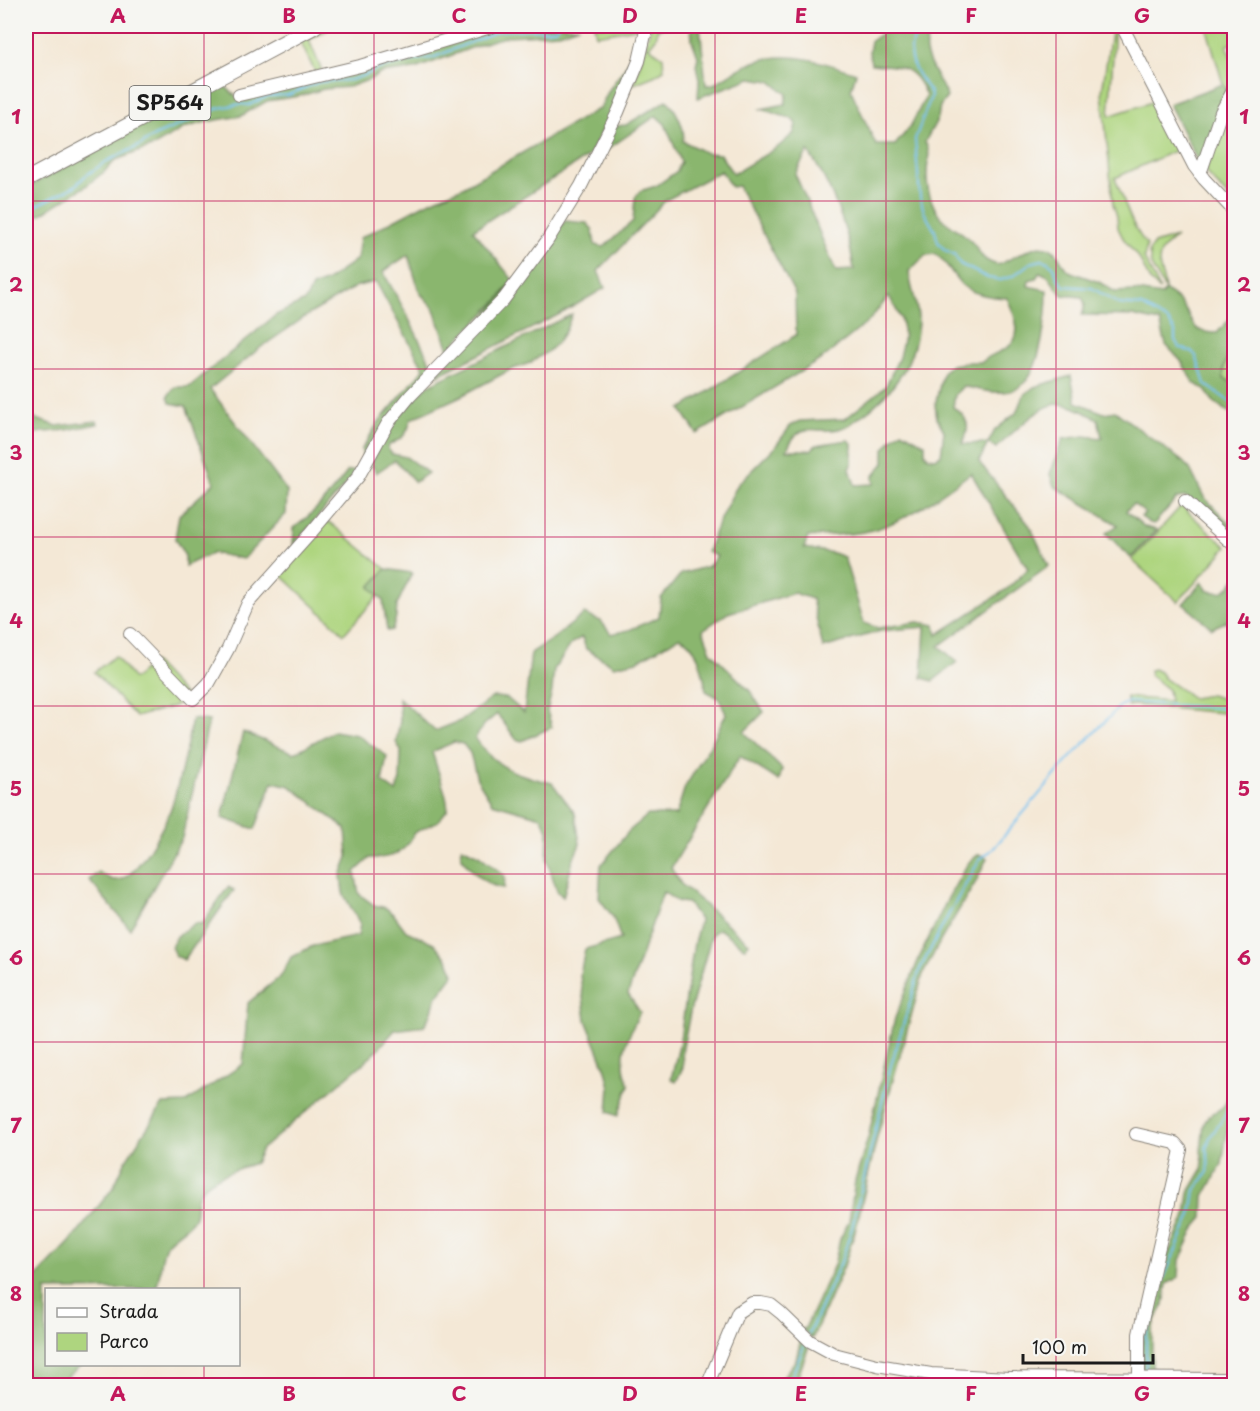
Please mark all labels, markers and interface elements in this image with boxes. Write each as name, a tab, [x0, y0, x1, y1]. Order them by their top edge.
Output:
text: A	[110, 0, 126, 30]
text: B	[282, 0, 296, 30]
text: C	[451, 0, 467, 30]
text: D	[622, 0, 638, 30]
text: E	[795, 0, 807, 30]
text: F	[965, 0, 977, 30]
text: G	[1134, 0, 1150, 30]
road number: SP564	[130, 86, 210, 120]
text: 1	[11, 101, 21, 131]
text: 1	[1239, 101, 1249, 131]
text: 2	[9, 269, 23, 299]
text: 2	[1237, 269, 1251, 299]
text: 3	[9, 437, 23, 467]
text: 3	[1237, 437, 1251, 467]
text: 4	[9, 605, 23, 635]
text: 4	[1237, 605, 1251, 635]
text: 5	[10, 773, 22, 803]
text: 5	[1238, 773, 1250, 803]
text: 6	[9, 942, 23, 972]
text: 6	[1237, 942, 1251, 972]
text: 7	[10, 1110, 22, 1140]
text: 7	[1238, 1110, 1250, 1140]
text: 8	[10, 1278, 22, 1308]
text: 8	[1238, 1278, 1250, 1308]
legend	[45, 1288, 240, 1366]
text: Strada	[99, 1297, 159, 1324]
text: Parco	[99, 1327, 149, 1354]
scale bar	[1023, 1327, 1154, 1365]
text: 100 m	[1032, 1333, 1087, 1360]
text: A	[110, 1378, 126, 1408]
text: B	[282, 1378, 296, 1408]
text: C	[451, 1378, 467, 1408]
text: D	[622, 1378, 638, 1408]
text: E	[795, 1378, 807, 1408]
text: F	[965, 1378, 977, 1408]
text: G	[1134, 1378, 1150, 1408]

